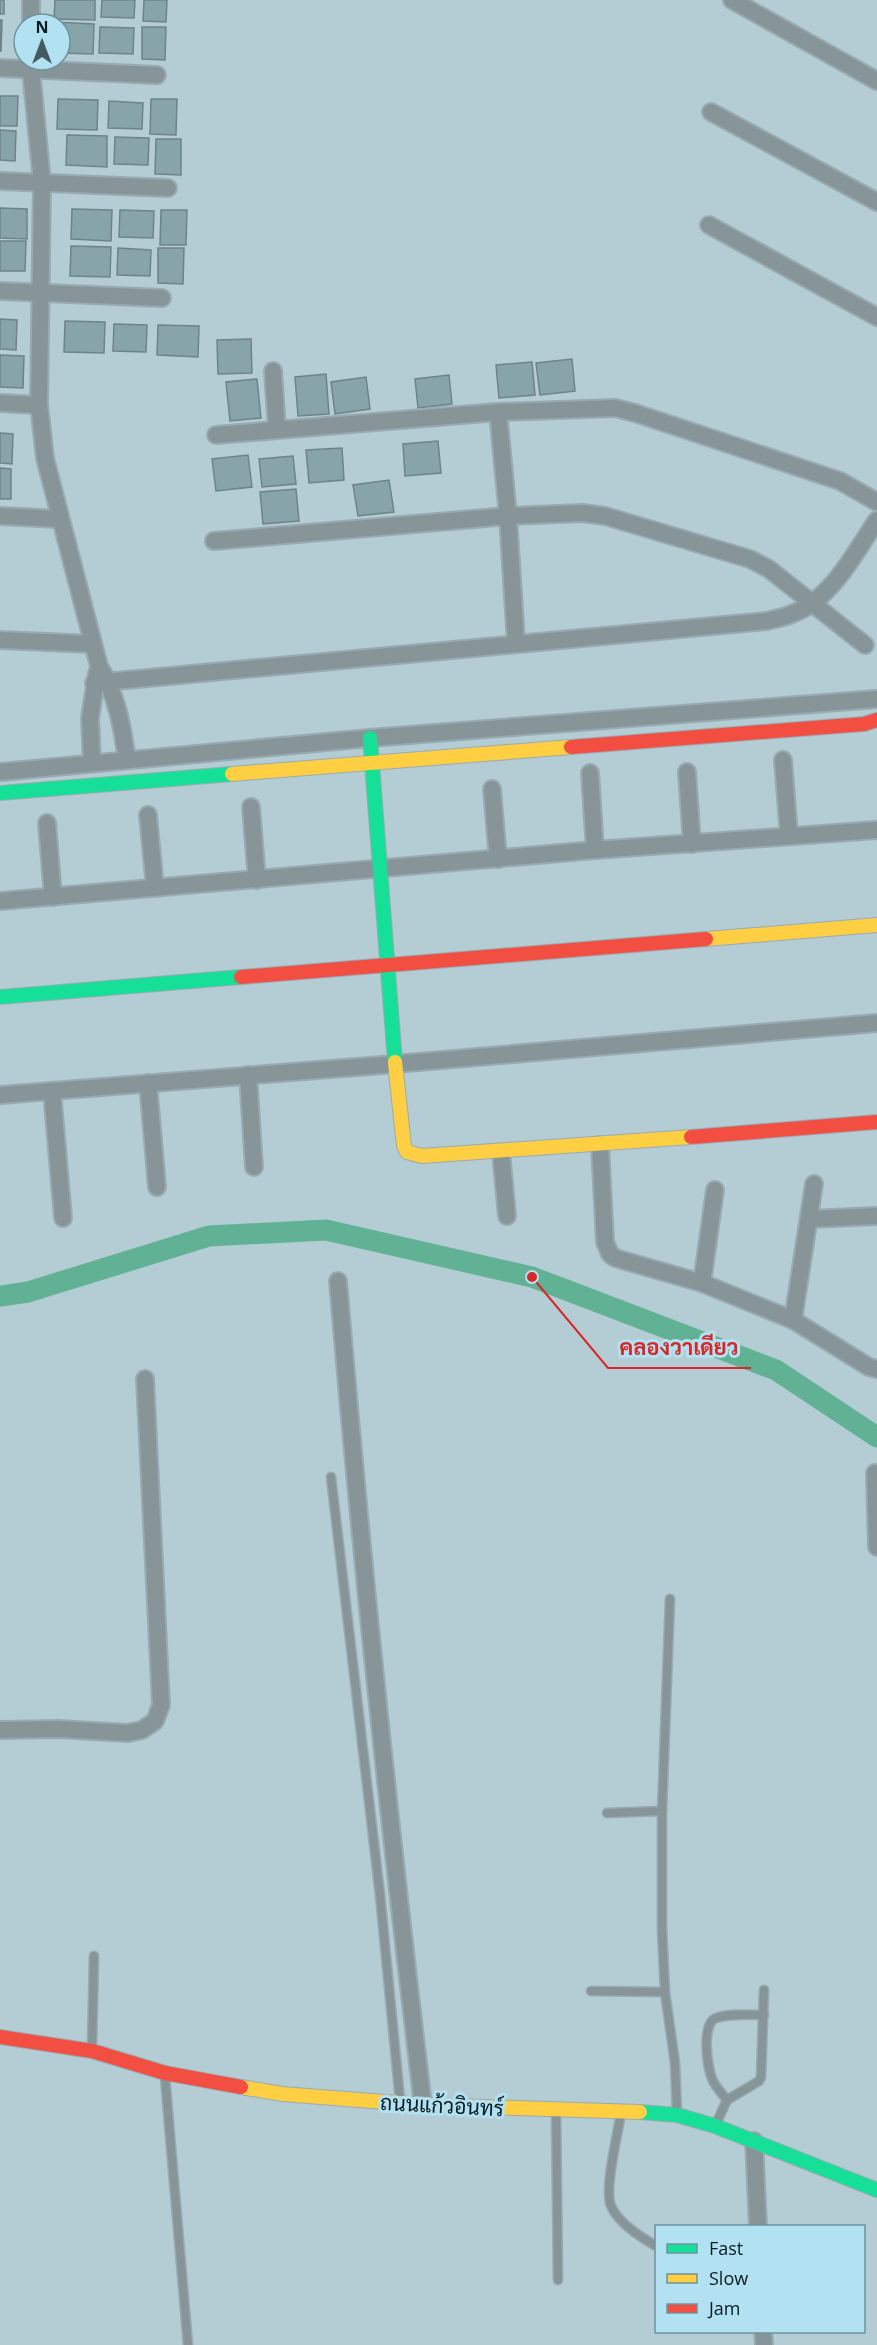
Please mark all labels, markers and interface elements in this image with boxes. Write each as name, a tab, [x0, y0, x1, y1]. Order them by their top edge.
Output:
north arrow	[12, 12, 72, 72]
text: N	[35, 16, 49, 38]
callout: คลองวาเดียว	[608, 1328, 751, 1368]
text: คลองวาเดียว	[619, 1331, 739, 1361]
street label: ถนนแก้วอินทร์	[380, 2088, 504, 2122]
legend	[655, 2225, 865, 2333]
text: Fast	[709, 2236, 743, 2260]
text: Slow	[709, 2266, 748, 2290]
text: Jam	[707, 2296, 741, 2320]

